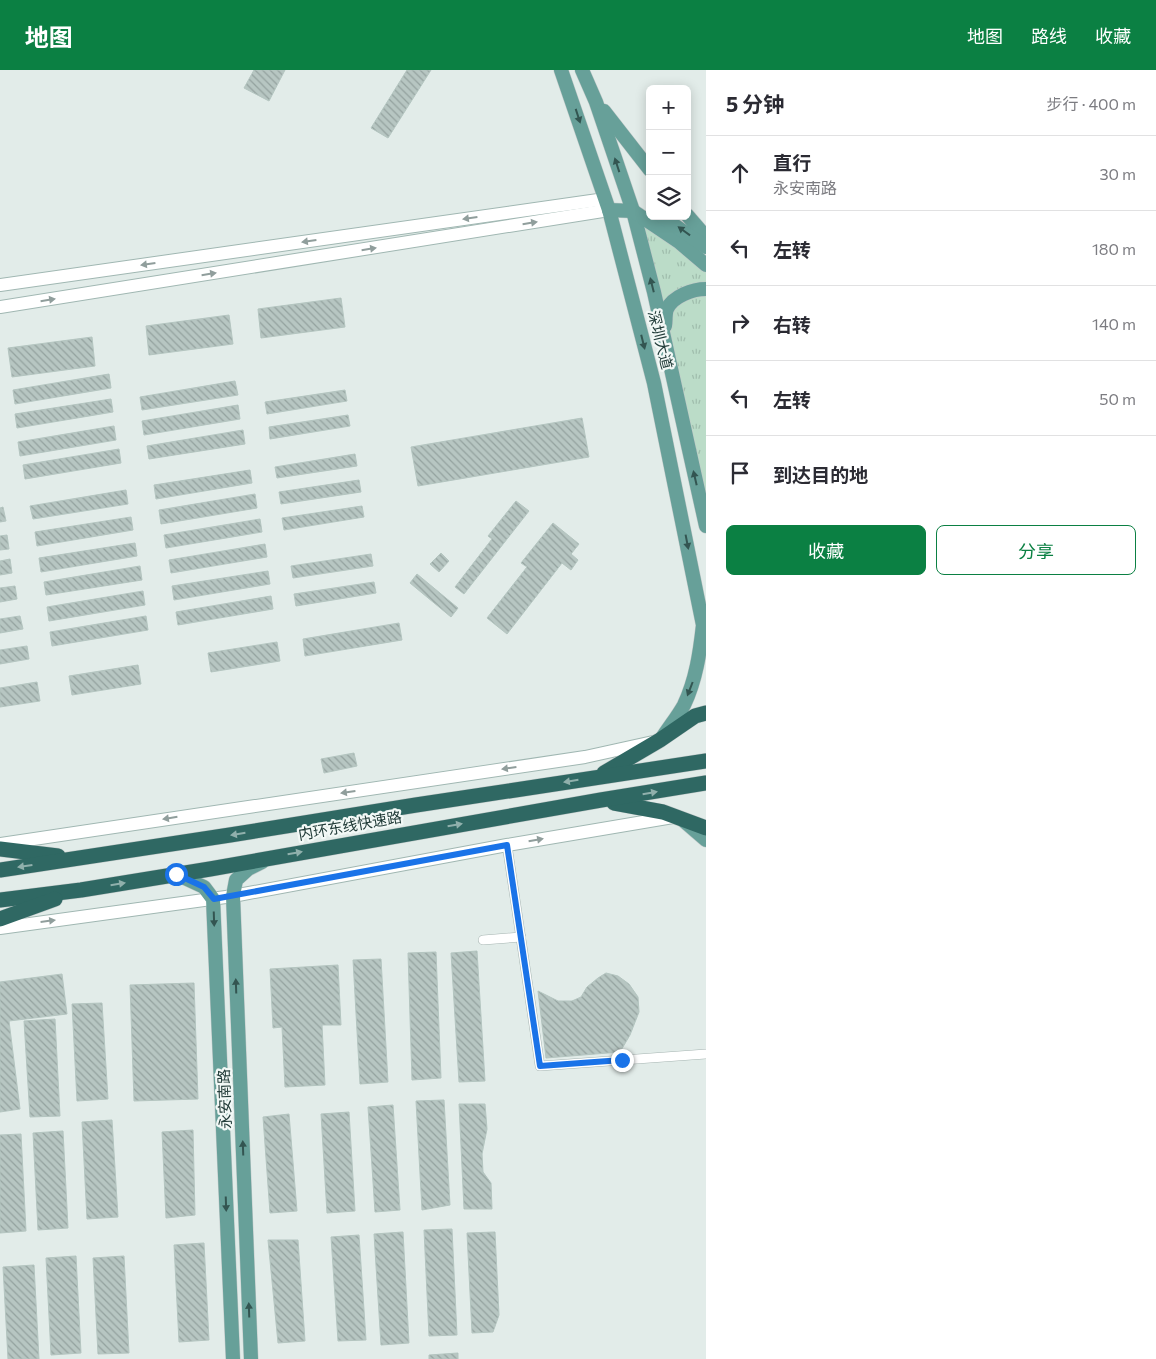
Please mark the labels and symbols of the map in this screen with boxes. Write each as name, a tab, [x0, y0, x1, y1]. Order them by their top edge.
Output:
one-way arrow	[574, 109, 582, 124]
one-way arrow	[613, 158, 621, 173]
one-way arrow	[462, 214, 478, 222]
one-way arrow	[522, 219, 538, 227]
one-way arrow	[678, 226, 691, 237]
one-way arrow	[301, 237, 317, 245]
one-way arrow	[361, 244, 377, 252]
one-way arrow	[140, 260, 156, 268]
one-way arrow	[201, 270, 217, 278]
one-way arrow	[648, 278, 656, 293]
one-way arrow	[41, 295, 57, 303]
street label: 深圳大道	[645, 308, 677, 371]
one-way arrow	[639, 335, 647, 350]
one-way arrow	[691, 470, 699, 486]
one-way arrow	[683, 535, 691, 551]
one-way arrow	[685, 682, 693, 696]
one-way arrow	[500, 764, 516, 772]
one-way arrow	[563, 777, 579, 785]
one-way arrow	[340, 788, 356, 796]
one-way arrow	[642, 789, 658, 797]
street label: 内环东线快速路	[297, 807, 403, 843]
one-way arrow	[162, 815, 178, 823]
one-way arrow	[447, 821, 463, 829]
one-way arrow	[230, 830, 246, 838]
one-way arrow	[529, 835, 545, 843]
one-way arrow	[287, 849, 303, 857]
one-way arrow	[17, 862, 33, 870]
route start	[165, 863, 188, 886]
one-way arrow	[110, 879, 126, 887]
one-way arrow	[211, 912, 219, 928]
one-way arrow	[41, 917, 57, 925]
one-way arrow	[232, 977, 240, 993]
route end	[611, 1049, 634, 1072]
street label: 永安南路	[214, 1069, 234, 1129]
one-way arrow	[239, 1140, 247, 1156]
one-way arrow	[223, 1196, 231, 1212]
one-way arrow	[245, 1302, 253, 1318]

